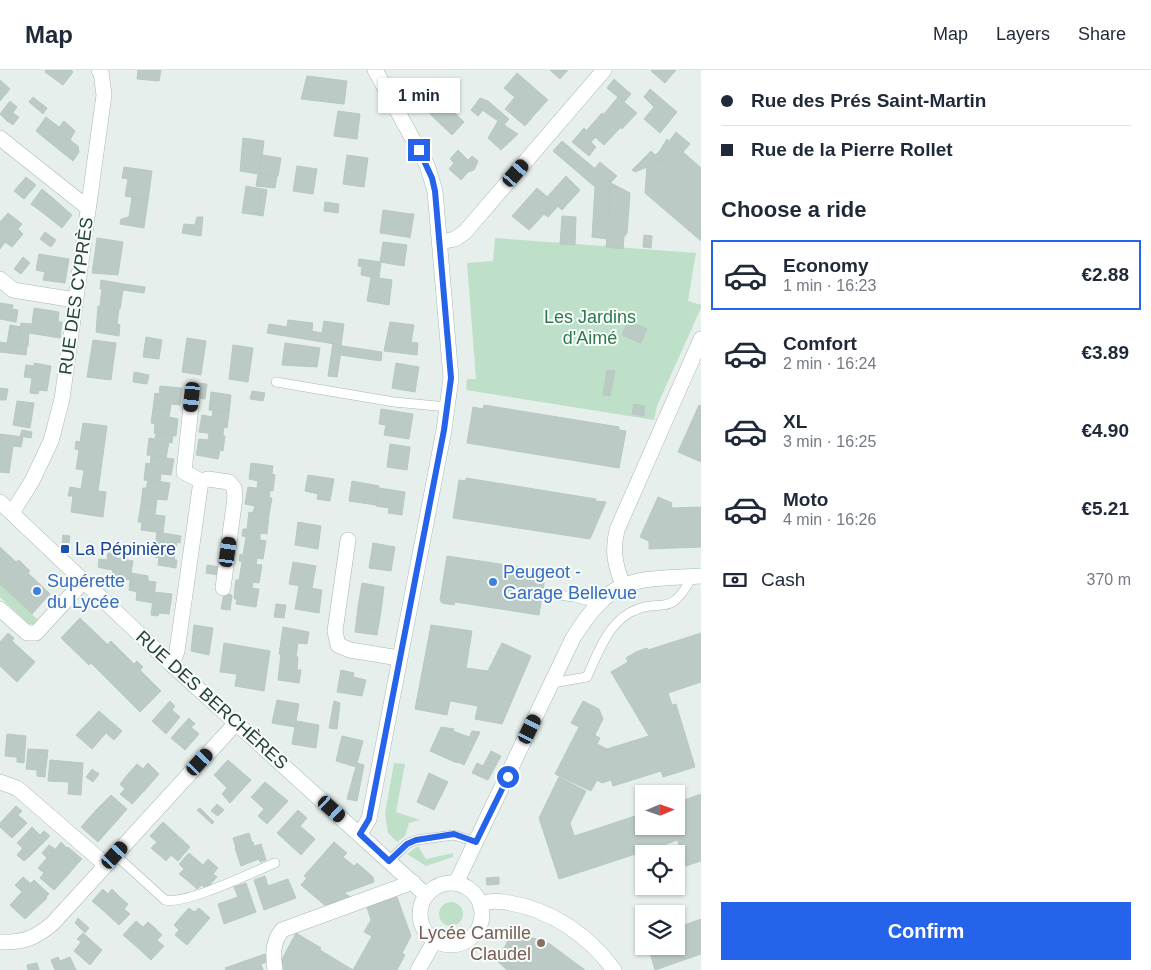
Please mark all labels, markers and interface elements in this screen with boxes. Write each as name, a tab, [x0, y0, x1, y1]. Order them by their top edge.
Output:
text: Map	[25, 21, 73, 48]
text: Map	[933, 24, 968, 44]
text: Layers	[996, 24, 1050, 44]
text: Share	[1078, 24, 1126, 44]
callout: 1 min	[378, 78, 460, 112]
text: 1 min	[398, 87, 440, 104]
text: Rue des Prés Saint-Martin	[751, 90, 986, 111]
route end	[408, 139, 430, 161]
text: Rue de la Pierre Rollet	[751, 139, 953, 160]
car	[500, 157, 531, 189]
text: Choose a ride	[721, 197, 866, 222]
street label: RUE DES CYPRÈS	[55, 216, 97, 376]
icon: car	[723, 253, 768, 298]
text: Economy	[783, 255, 869, 276]
text: €2.88	[1081, 264, 1129, 285]
text: 1 min · 16:23	[783, 277, 876, 294]
park label: Les Jardins d'Aimé	[544, 307, 636, 348]
icon: car	[723, 331, 768, 376]
text: Comfort	[783, 333, 857, 354]
text: €3.89	[1081, 342, 1129, 363]
text: 2 min · 16:24	[783, 355, 876, 372]
car	[182, 381, 201, 413]
icon: car	[723, 409, 768, 454]
text: XL	[783, 411, 807, 432]
text: €4.90	[1081, 420, 1129, 441]
text: 3 min · 16:25	[783, 433, 876, 450]
icon: car	[723, 487, 768, 532]
text: Moto	[783, 489, 828, 510]
text: €5.21	[1081, 498, 1129, 519]
text: 4 min · 16:26	[783, 511, 876, 528]
car	[218, 536, 237, 568]
place label: La Pépinière	[75, 539, 176, 559]
marker: La Pépinière	[59, 543, 71, 555]
place label: Peugeot - Garage Bellevue	[503, 562, 637, 603]
icon: cash	[721, 566, 749, 594]
text: Cash	[761, 569, 805, 590]
place label: Supérette du Lycée	[47, 571, 125, 612]
text: 370 m	[1087, 571, 1131, 588]
marker: Peugeot - Garage Bellevue	[487, 576, 499, 588]
marker: Supérette du Lycée	[31, 585, 43, 597]
street label: RUE DES BERCHÈRES	[132, 627, 292, 773]
car	[516, 712, 543, 746]
car	[184, 746, 215, 778]
route start	[497, 766, 519, 788]
north arrow	[635, 785, 685, 835]
map controls	[635, 785, 685, 955]
car	[315, 793, 348, 825]
car	[99, 839, 130, 871]
button: locate	[635, 845, 685, 895]
button: Confirm	[721, 902, 1131, 960]
button: layers	[635, 905, 685, 955]
place label: Lycée Camille Claudel	[419, 923, 531, 964]
marker: Lycée Camille Claudel	[535, 937, 547, 949]

